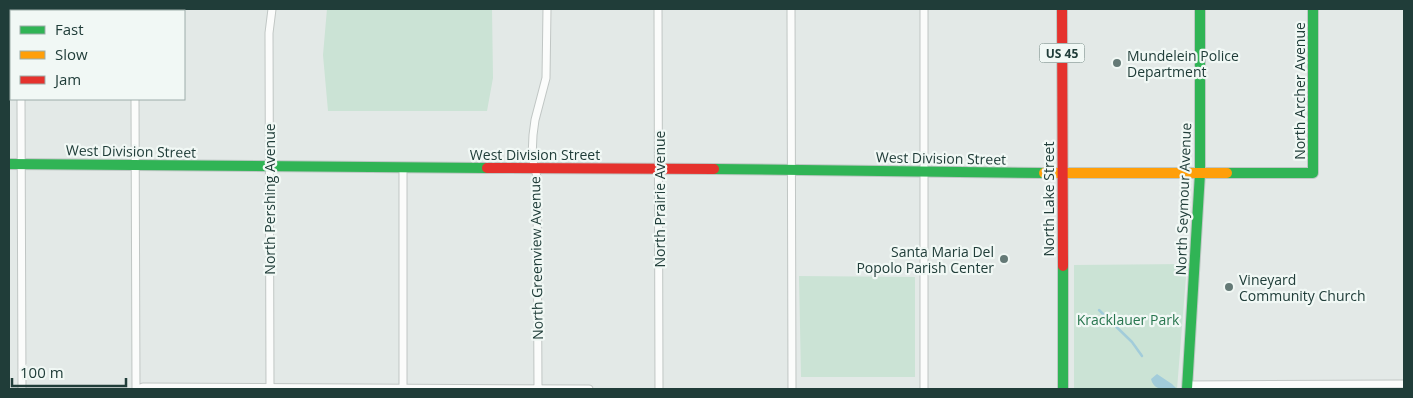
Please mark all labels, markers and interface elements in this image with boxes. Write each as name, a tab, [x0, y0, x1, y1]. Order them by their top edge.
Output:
legend	[10, 10, 185, 100]
text: Fast	[55, 19, 84, 39]
street label: North Archer Avenue	[1290, 22, 1309, 160]
text: Slow	[55, 44, 88, 64]
road number: US 45	[1040, 44, 1084, 62]
place label: Mundelein Police Department	[1127, 46, 1239, 81]
marker: Mundelein Police Department	[1111, 57, 1123, 69]
text: Jam	[53, 69, 81, 89]
street label: North Seymour Avenue	[1171, 122, 1195, 276]
street label: North Pershing Avenue	[260, 123, 279, 275]
street label: North Prairie Avenue	[650, 130, 669, 267]
street label: West Division Street	[66, 140, 196, 162]
street label: North Lake Street	[1039, 142, 1058, 256]
street label: West Division Street	[470, 145, 600, 164]
street label: West Division Street	[876, 147, 1006, 169]
street label: North Greenview Avenue	[525, 176, 547, 340]
place label: Santa Maria Del Popolo Parish Center	[856, 242, 994, 277]
marker: Santa Maria Del Popolo Parish Center	[998, 253, 1010, 265]
place label: Vineyard Community Church	[1239, 270, 1366, 305]
marker: Vineyard Community Church	[1223, 281, 1235, 293]
park label: Kracklauer Park	[1077, 310, 1180, 329]
scale bar	[12, 356, 126, 388]
text: 100 m	[20, 362, 64, 382]

